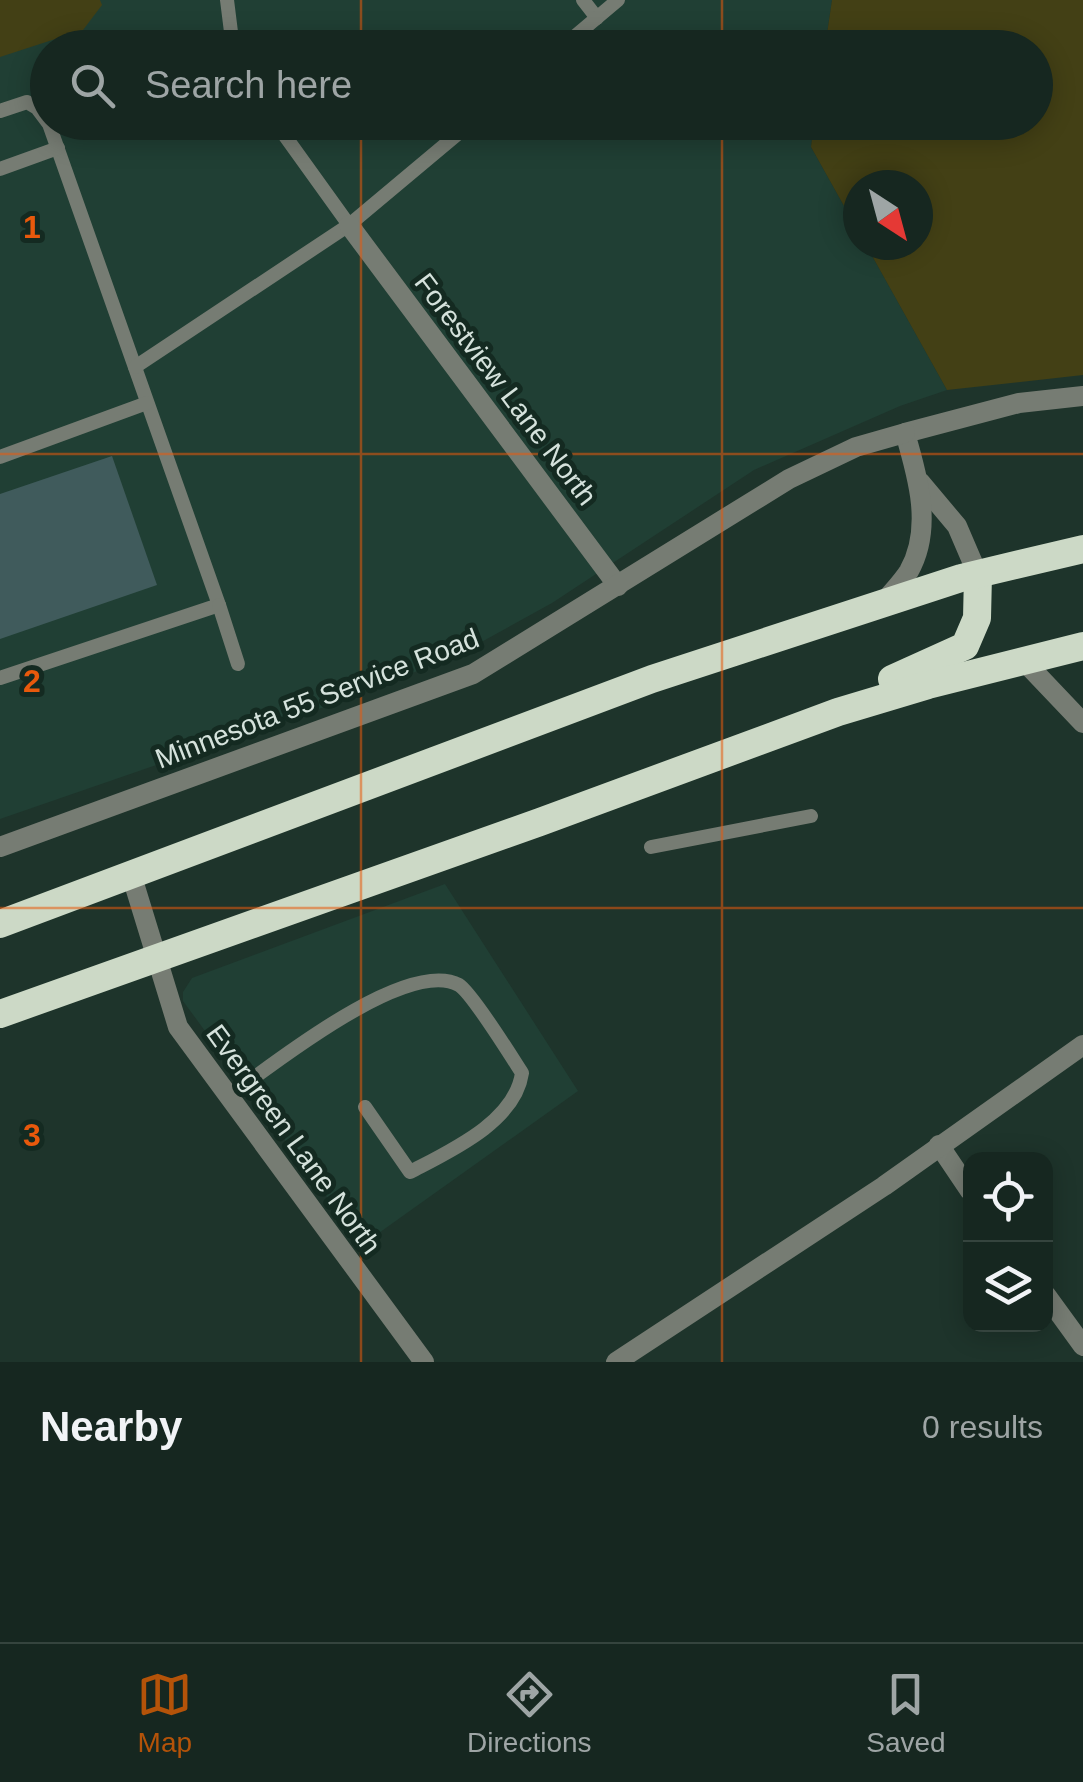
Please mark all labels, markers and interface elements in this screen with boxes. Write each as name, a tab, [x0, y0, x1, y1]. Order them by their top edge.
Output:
search box	[30, 30, 1053, 140]
icon: search	[65, 58, 120, 113]
text: Search here	[145, 64, 352, 106]
north arrow	[843, 170, 933, 260]
text: 1	[23, 209, 41, 245]
street label: Forestview Lane North	[408, 267, 603, 511]
street label: Minnesota 55 Service Road	[151, 622, 483, 775]
text: 2	[23, 663, 41, 699]
street label: Evergreen Lane North	[200, 1019, 387, 1260]
text: 3	[23, 1117, 41, 1153]
map controls	[963, 1152, 1053, 1332]
button: locate	[963, 1152, 1053, 1242]
button: layers	[963, 1242, 1053, 1332]
text: Nearby	[40, 1403, 182, 1450]
text: 0 results	[922, 1409, 1043, 1445]
tab: Map	[137, 1667, 192, 1759]
tab: Directions	[467, 1667, 592, 1759]
tab: Saved	[866, 1667, 946, 1759]

